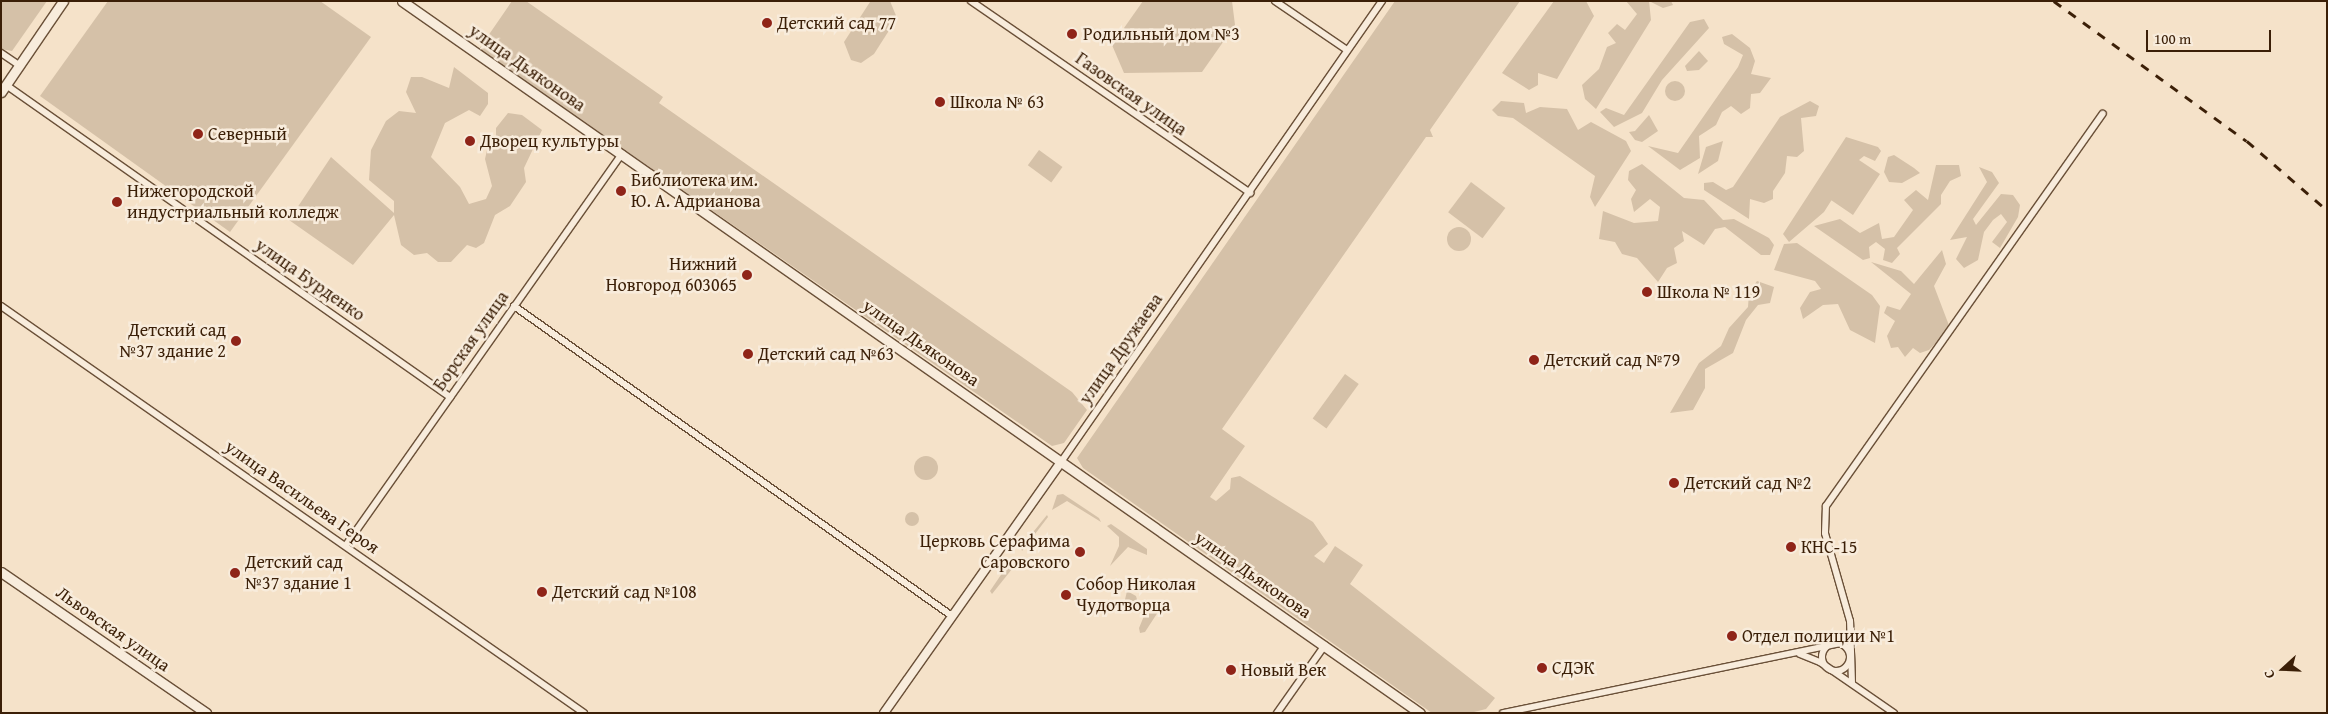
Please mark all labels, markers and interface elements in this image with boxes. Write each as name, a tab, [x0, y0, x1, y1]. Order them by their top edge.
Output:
place label: Детский сад 77	[777, 12, 896, 34]
marker: Детский сад 77	[761, 17, 773, 29]
street label: улица Дьяконова	[465, 20, 589, 116]
scale bar	[2148, 20, 2273, 52]
place label: Родильный дом №3	[1083, 23, 1240, 45]
marker: Родильный дом №3	[1065, 27, 1079, 41]
text: 100 m	[2154, 28, 2191, 49]
street label: Газовская улица	[1071, 48, 1191, 140]
place label: Школа № 63	[950, 91, 1044, 113]
marker: Школа № 63	[934, 96, 946, 108]
place label: Северный	[208, 123, 287, 145]
marker: Северный	[192, 128, 204, 140]
place label: Дворец культуры	[480, 130, 619, 152]
marker: Дворец культуры	[464, 135, 476, 147]
place label: Библиотека им. Ю. А. Адрианова	[631, 170, 761, 212]
place label: Нижегородской индустриальный колледж	[127, 181, 339, 223]
marker: Библиотека им. Ю. А. Адрианова	[615, 185, 627, 197]
marker: Нижегородской индустриальный колледж	[111, 196, 123, 208]
street label: улица Бурденко	[251, 234, 369, 326]
place label: Нижний Новгород 603065	[606, 254, 737, 296]
marker: Нижний Новгород 603065	[741, 269, 753, 281]
place label: Школа № 119	[1657, 281, 1760, 303]
marker: Школа № 119	[1641, 286, 1653, 298]
street label: Борская улица	[429, 287, 513, 395]
street label: улица Дружаева	[1075, 289, 1167, 409]
street label: улица Дьяконова	[859, 295, 983, 391]
place label: Детский сад №37 здание 2	[119, 320, 226, 362]
marker: Детский сад №37 здание 2	[230, 335, 242, 347]
place label: Детский сад №63	[758, 343, 894, 365]
marker: Детский сад №63	[742, 348, 754, 360]
place label: Детский сад №79	[1544, 349, 1680, 371]
marker: Детский сад №79	[1528, 354, 1540, 366]
street label: улица Васильева Героя	[221, 436, 383, 558]
place label: Детский сад №2	[1684, 472, 1811, 494]
marker: Детский сад №2	[1668, 477, 1680, 489]
street label: улица Дьяконова	[1191, 527, 1315, 623]
place label: Церковь Серафима Саровского	[920, 531, 1070, 574]
place label: КНС-15	[1801, 536, 1857, 558]
marker: КНС-15	[1785, 541, 1797, 553]
marker: Церковь Серафима Саровского	[1074, 546, 1086, 558]
place label: Детский сад №37 здание 1	[245, 552, 352, 594]
marker: Детский сад №37 здание 1	[229, 567, 241, 579]
place label: Собор Николая Чудотворца	[1076, 574, 1196, 616]
place label: Детский сад №108	[552, 581, 697, 603]
street label: Львовская улица	[52, 582, 174, 676]
marker: Детский сад №108	[536, 586, 548, 598]
marker: Собор Николая Чудотворца	[1060, 589, 1072, 601]
place label: Отдел полиции №1	[1742, 625, 1895, 647]
marker: Отдел полиции №1	[1726, 630, 1738, 642]
north arrow	[2258, 644, 2308, 694]
place label: СДЭК	[1552, 657, 1595, 679]
place label: Новый Век	[1241, 659, 1326, 681]
marker: СДЭК	[1536, 662, 1548, 674]
marker: Новый Век	[1225, 664, 1237, 676]
text: С	[2258, 667, 2280, 681]

